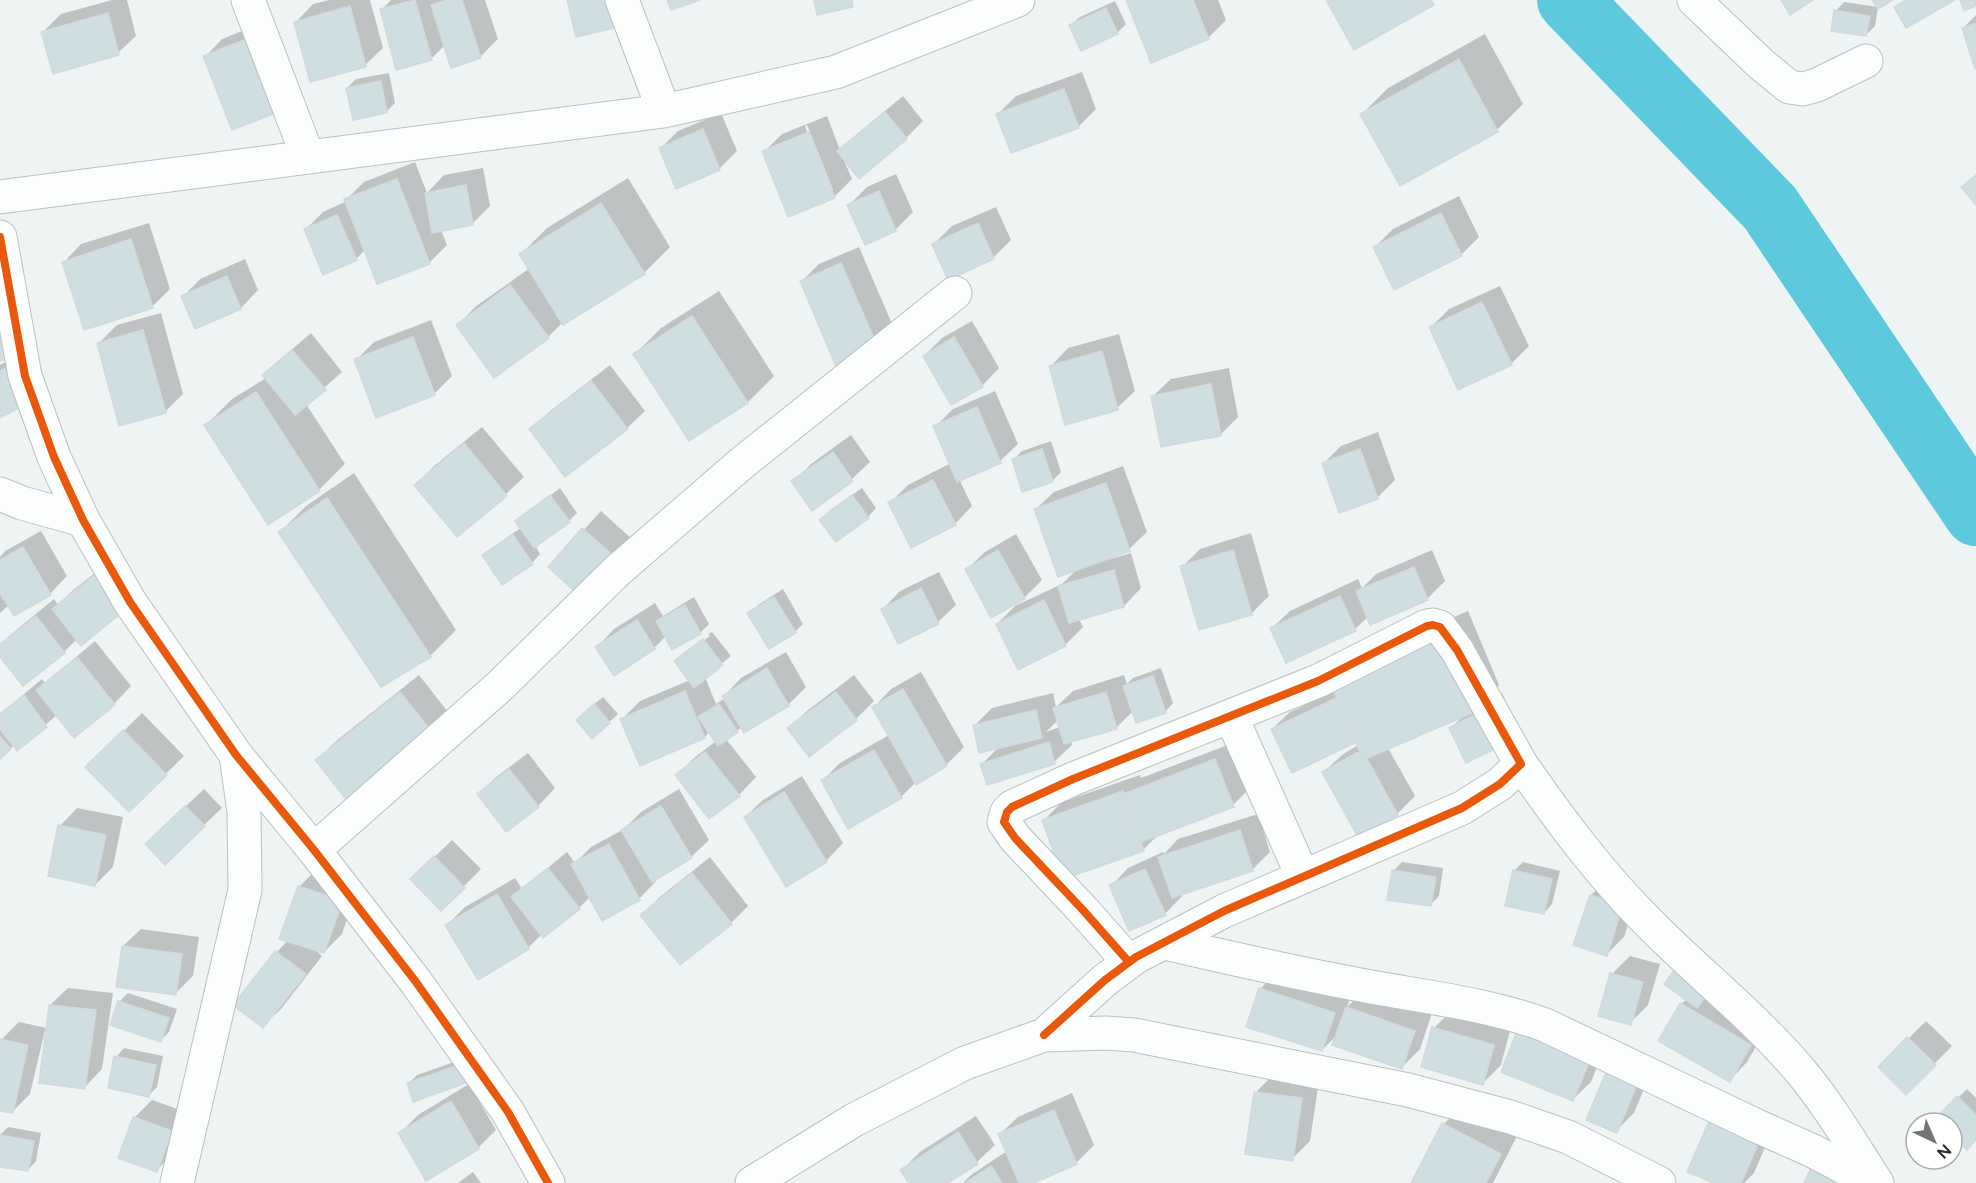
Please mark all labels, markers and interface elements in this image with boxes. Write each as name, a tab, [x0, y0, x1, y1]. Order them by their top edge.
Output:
north arrow	[1904, 1111, 1964, 1171]
text: N	[1933, 1140, 1955, 1163]

